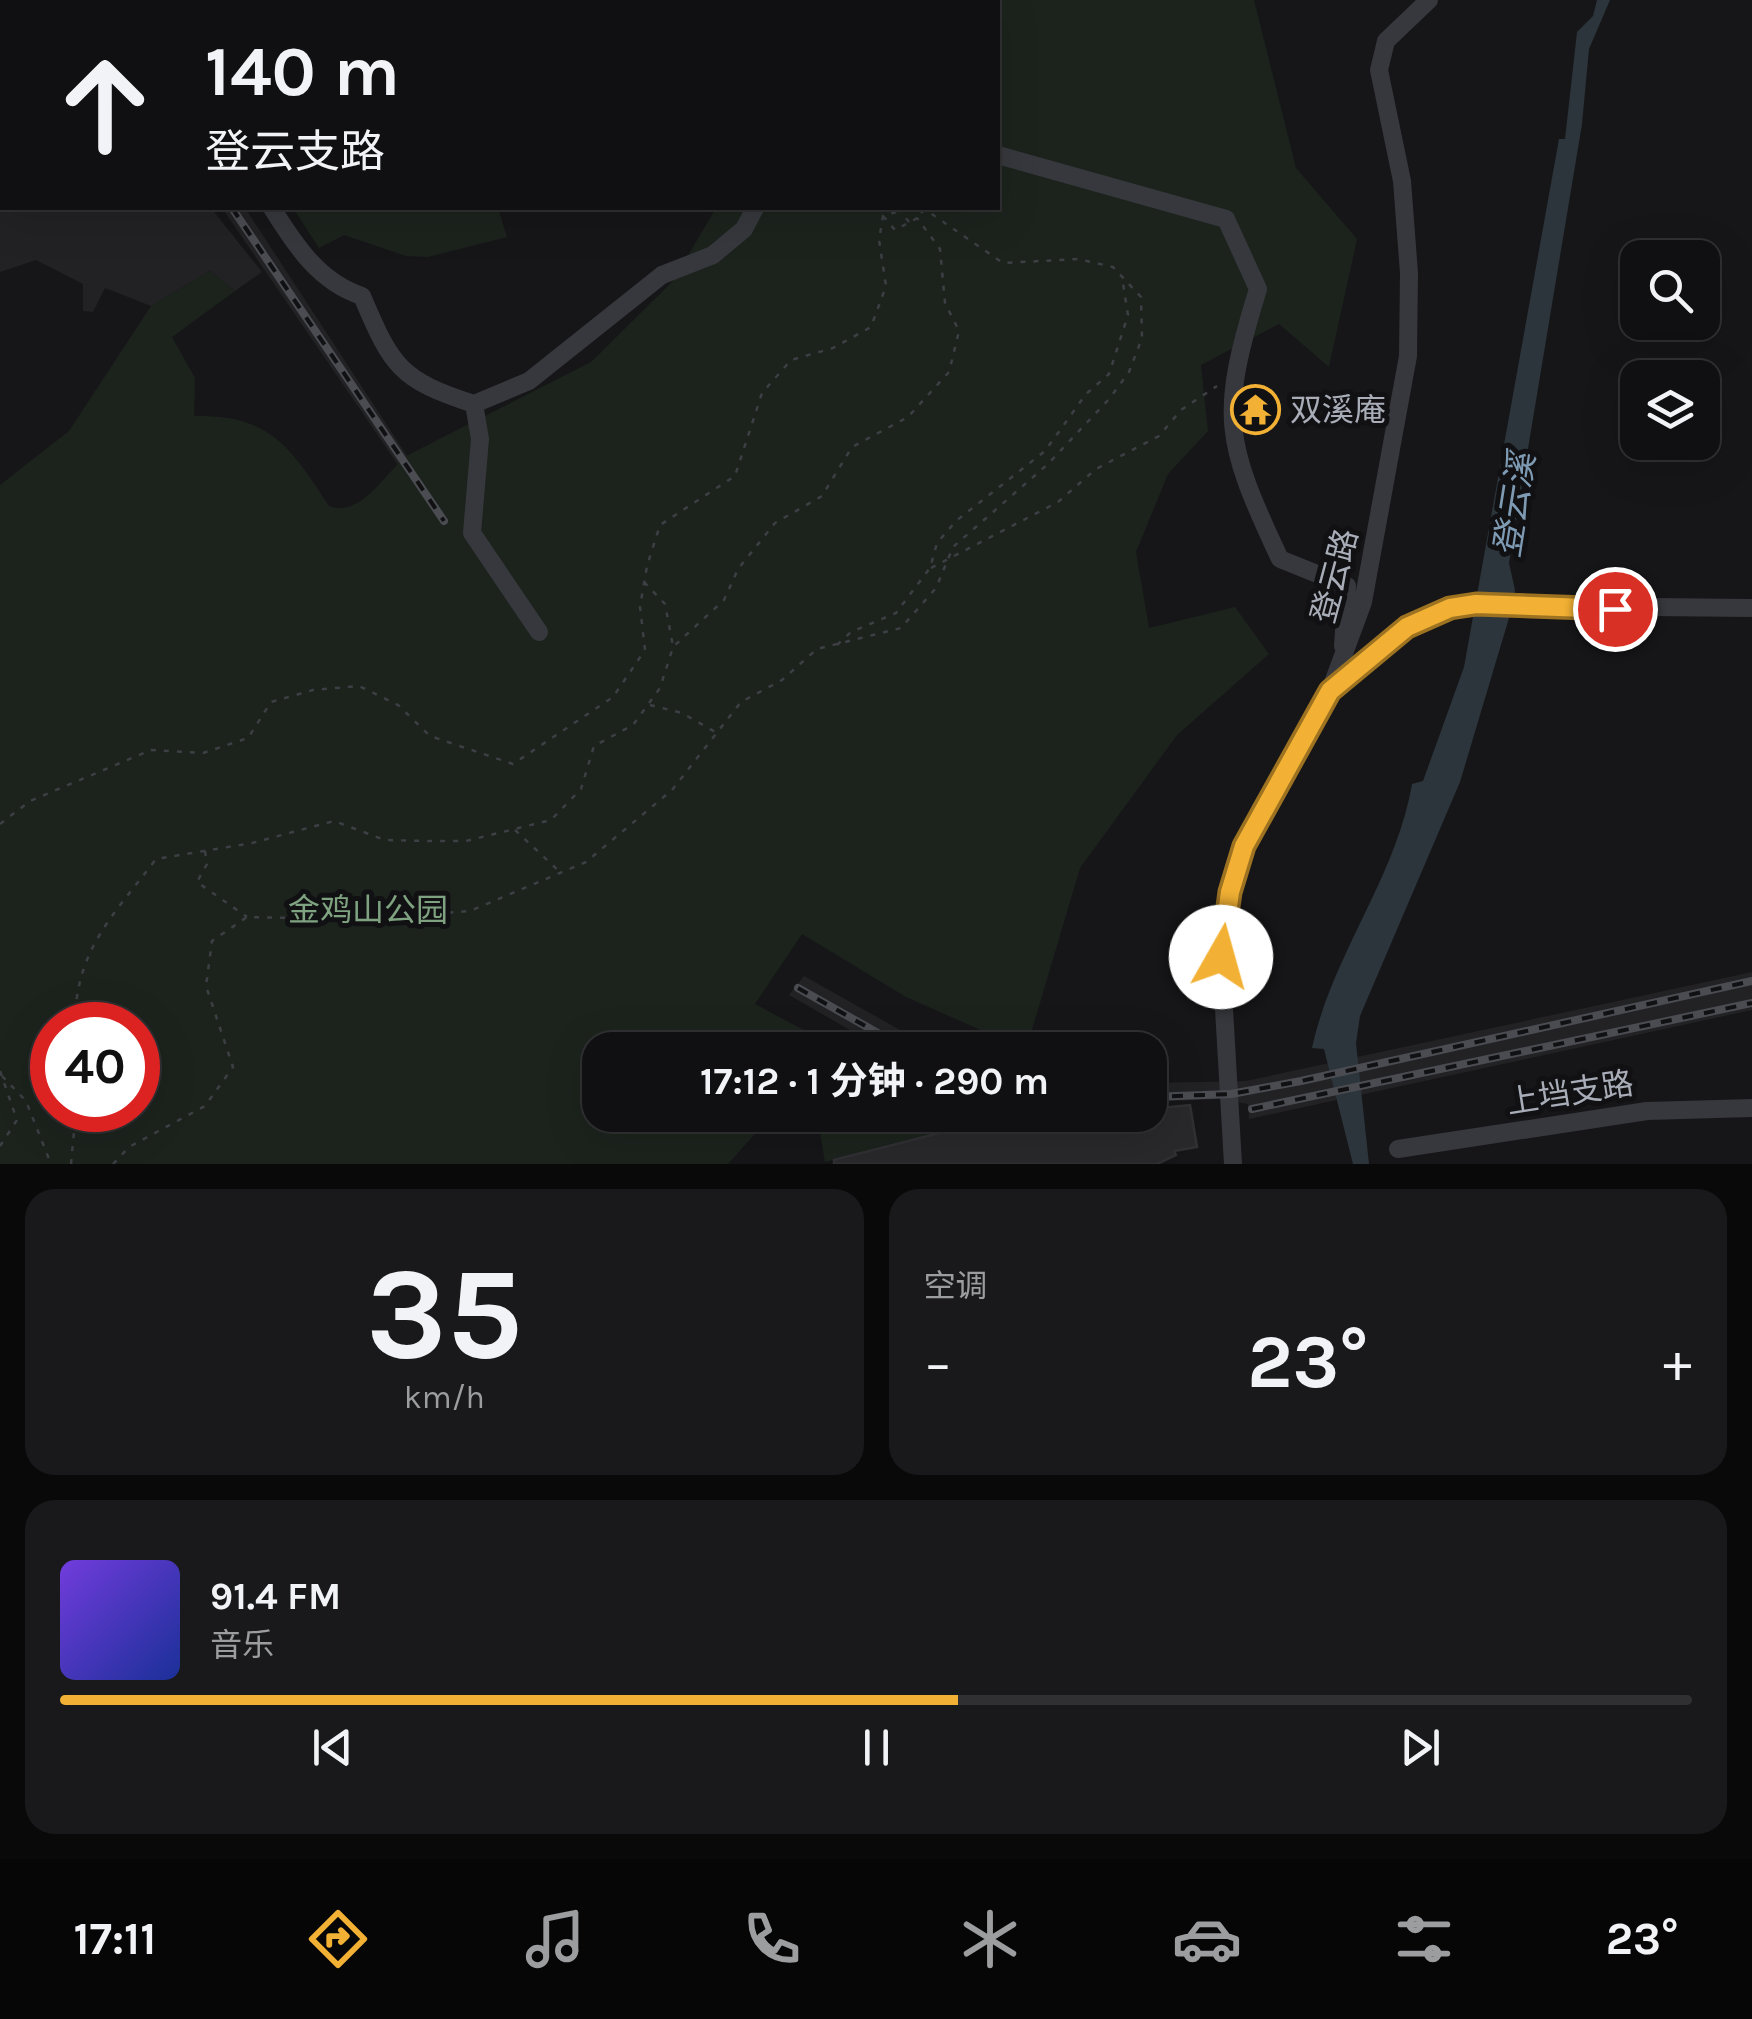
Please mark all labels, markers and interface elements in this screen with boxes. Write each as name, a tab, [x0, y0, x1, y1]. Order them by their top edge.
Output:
text: 140 m	[205, 31, 400, 113]
icon: ahead	[40, 40, 170, 170]
text: 登云支路	[205, 126, 385, 178]
map controls	[1620, 240, 1720, 460]
button: search	[1620, 240, 1720, 340]
button: layers	[1620, 360, 1720, 460]
temple icon: 双溪庵	[1229, 384, 1281, 436]
place label: 双溪庵	[1290, 392, 1386, 429]
water label: 登云溪	[1487, 446, 1544, 560]
street label: 登云路	[1305, 525, 1365, 627]
pin	[1573, 567, 1658, 652]
icon: arrive	[1588, 582, 1643, 637]
park label: 金鸡山公园	[288, 892, 448, 929]
position arrow	[1169, 905, 1273, 1009]
speed limit sign: 40	[30, 1002, 160, 1132]
text: 17:12 · 1 分钟 · 290 m	[700, 1059, 1049, 1104]
street label: 上垱支路	[1504, 1065, 1636, 1121]
text: 35	[366, 1238, 523, 1390]
text: 空调	[924, 1268, 988, 1305]
text: 23°	[1247, 1318, 1368, 1406]
text: −	[924, 1331, 952, 1395]
text: +	[1663, 1331, 1692, 1395]
text: km/h	[404, 1379, 485, 1416]
text: 91.4 FM	[210, 1574, 341, 1619]
text: 音乐	[210, 1627, 274, 1664]
icon: previous	[305, 1720, 360, 1775]
icon: pause	[849, 1720, 904, 1775]
icon: next	[1393, 1720, 1448, 1775]
icon: directions	[303, 1904, 373, 1974]
icon: music	[520, 1904, 590, 1974]
icon: phone	[737, 1904, 807, 1974]
icon: climate	[955, 1904, 1025, 1974]
icon: car	[1172, 1904, 1242, 1974]
icon: filters	[1389, 1904, 1459, 1974]
text: 17:11	[74, 1913, 156, 1965]
text: 23°	[1606, 1913, 1678, 1965]

